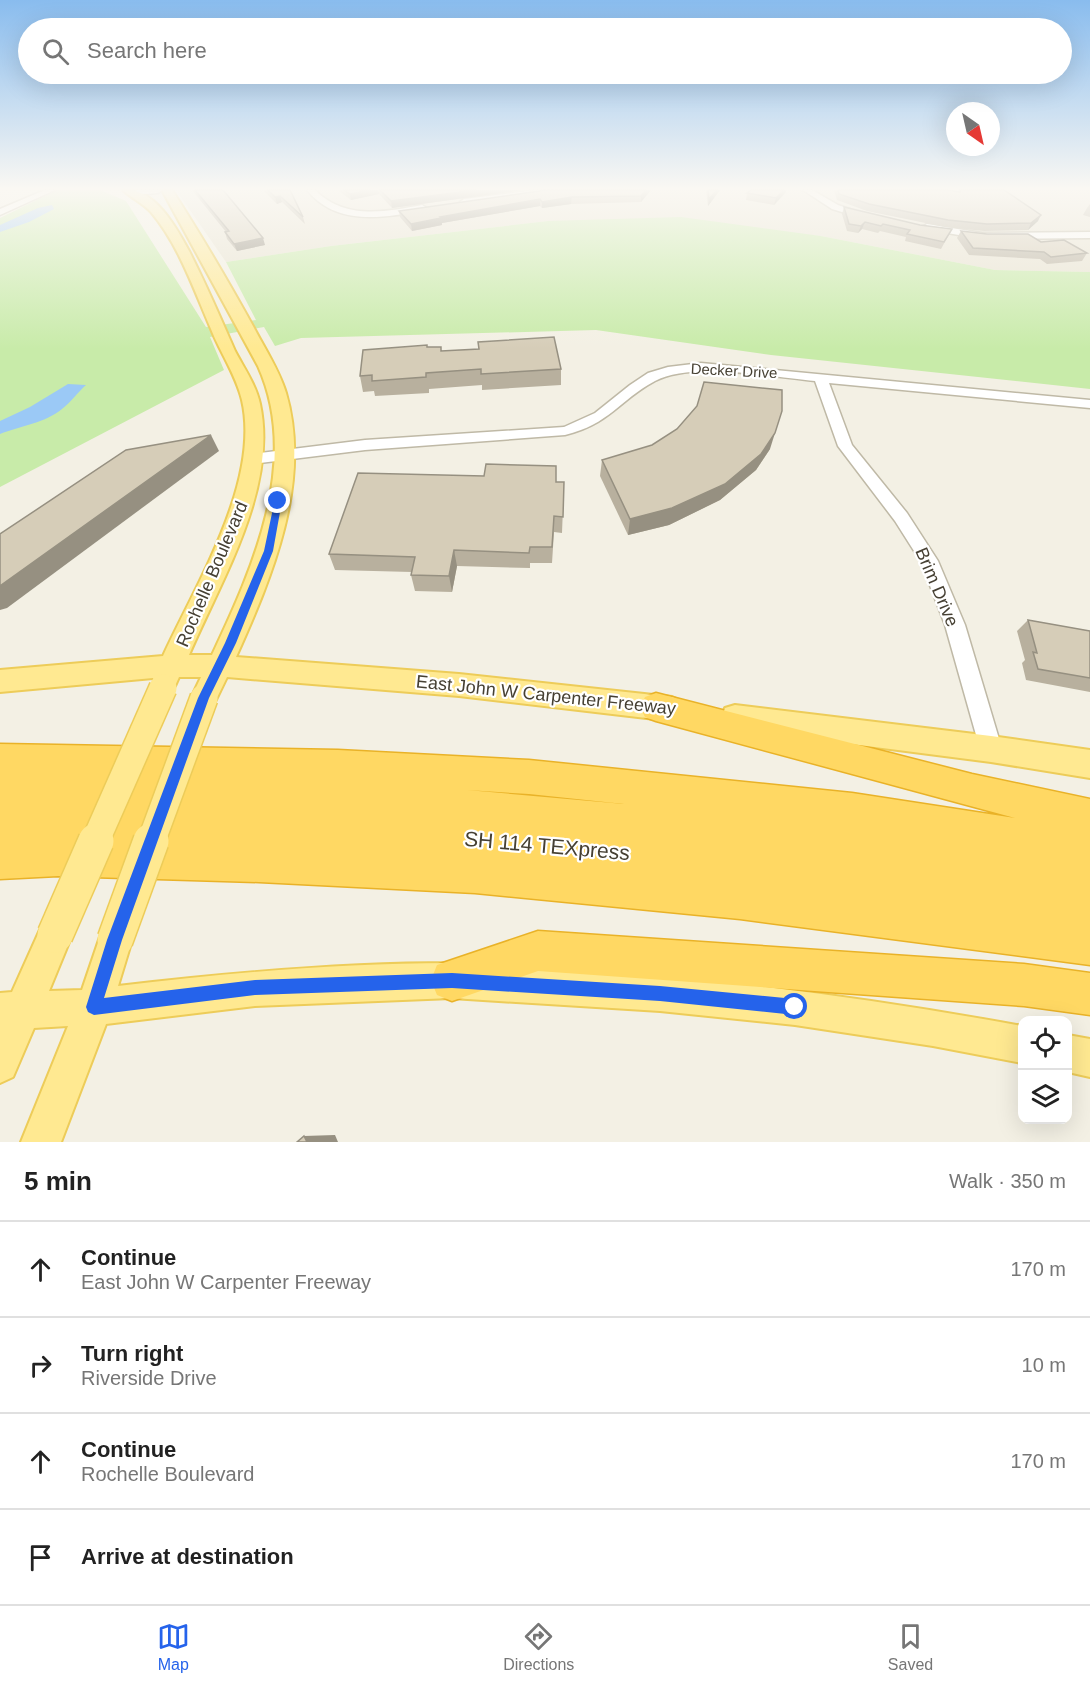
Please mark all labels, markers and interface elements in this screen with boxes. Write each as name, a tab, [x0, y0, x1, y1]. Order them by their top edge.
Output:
search box	[18, 18, 1072, 84]
icon: search	[39, 35, 72, 68]
text: Search here	[87, 38, 207, 63]
north arrow	[946, 102, 1000, 156]
street label: Decker Drive	[690, 360, 778, 381]
route end	[264, 487, 290, 513]
street label: Rochelle Boulevard	[172, 498, 252, 650]
street label: Brim Drive	[911, 544, 963, 630]
street label: East John W Carpenter Freeway	[415, 671, 677, 719]
street label: SH 114 TEXpress	[463, 827, 631, 864]
route start	[781, 993, 807, 1019]
map controls	[1018, 1016, 1072, 1124]
button: locate	[1018, 1016, 1072, 1070]
button: layers	[1018, 1070, 1072, 1124]
text: 5 min	[24, 1166, 92, 1196]
text: Walk · 350 m	[949, 1170, 1066, 1192]
text: Continue	[81, 1245, 176, 1270]
icon: ahead	[24, 1253, 57, 1286]
text: 170 m	[1010, 1258, 1066, 1280]
text: East John W Carpenter Freeway	[81, 1271, 371, 1293]
text: Turn right	[81, 1341, 183, 1366]
icon: right	[24, 1349, 57, 1382]
text: 10 m	[1022, 1354, 1066, 1376]
text: Riverside Drive	[81, 1367, 217, 1389]
text: Continue	[81, 1437, 176, 1462]
icon: ahead	[24, 1445, 57, 1478]
text: 170 m	[1010, 1450, 1066, 1472]
text: Rochelle Boulevard	[81, 1463, 254, 1485]
icon: arrive	[24, 1541, 57, 1574]
text: Arrive at destination	[81, 1544, 294, 1569]
tab: Map	[157, 1620, 190, 1674]
tab: Directions	[503, 1620, 574, 1674]
tab: Saved	[888, 1620, 933, 1674]

